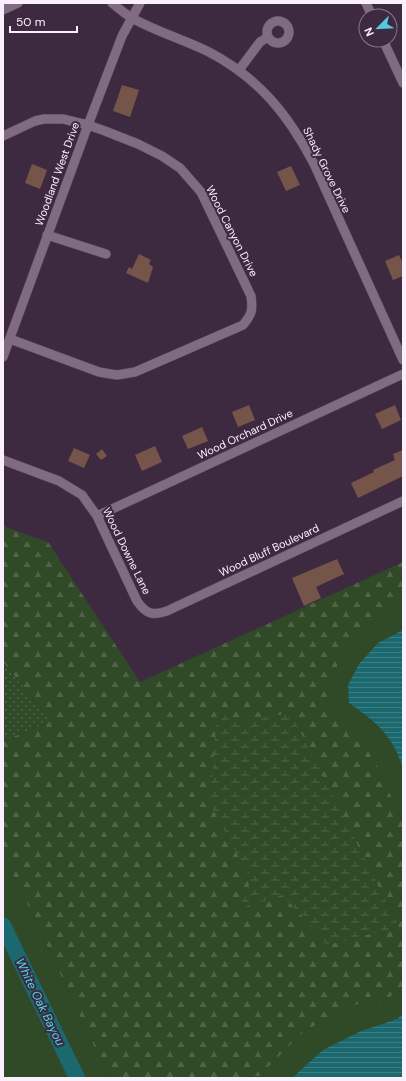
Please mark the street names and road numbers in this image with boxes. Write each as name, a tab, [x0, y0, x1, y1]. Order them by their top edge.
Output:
street label: Woodland West Drive	[32, 120, 82, 228]
street label: Shady Grove Drive	[300, 125, 354, 215]
street label: Wood Canyon Drive	[203, 183, 261, 279]
street label: Wood Orchard Drive	[195, 406, 295, 462]
street label: Wood Downe Lane	[100, 505, 154, 597]
street label: Wood Bluff Boulevard	[217, 521, 321, 579]

